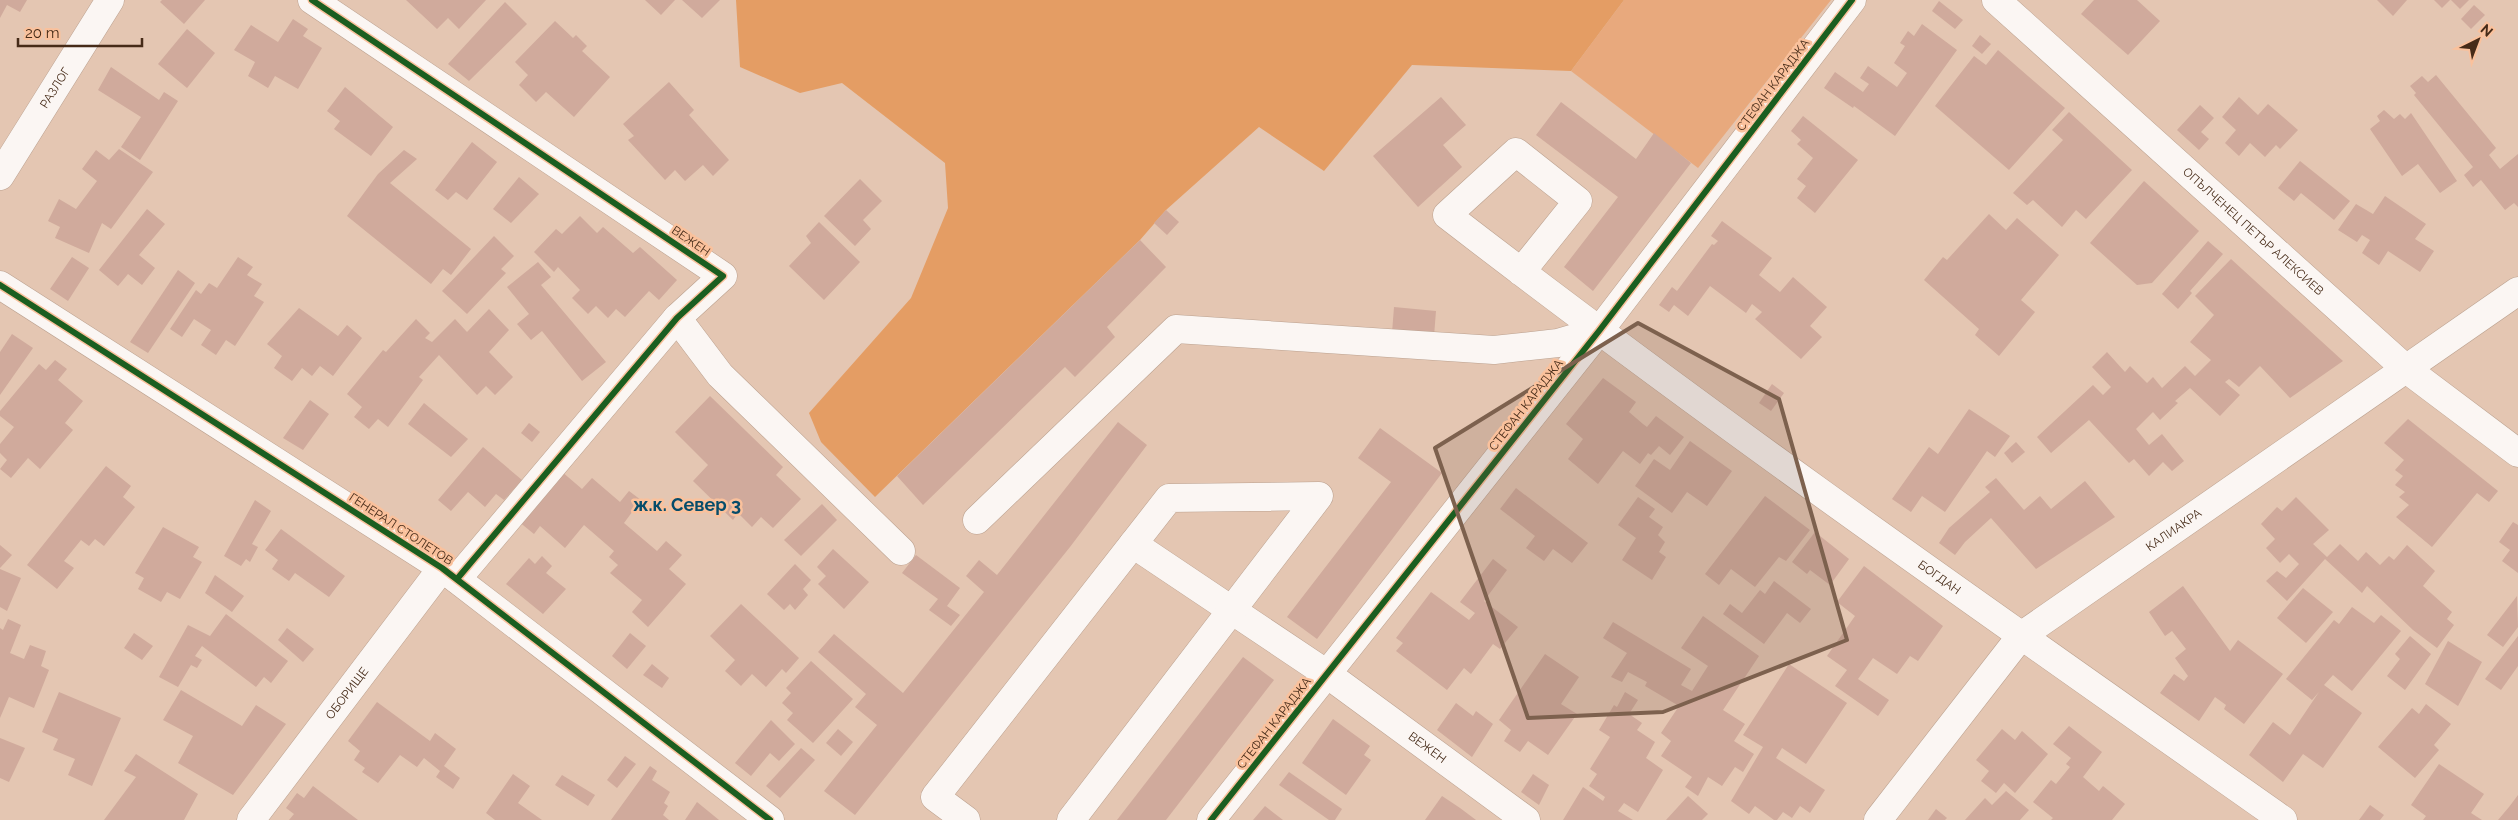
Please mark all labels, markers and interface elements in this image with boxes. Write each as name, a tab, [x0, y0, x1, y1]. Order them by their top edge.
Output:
scale bar	[18, 15, 141, 47]
north arrow	[2453, 15, 2503, 65]
text: N	[2477, 21, 2496, 40]
text: 20 m	[25, 24, 60, 42]
street label: СТЕФАН КАРАДЖА	[1734, 36, 1812, 134]
street label: РАЗЛОГ	[37, 65, 73, 111]
street label: ОПЪЛЧЕНЕЦ ПЕТЪР АЛЕКСИЕВ	[2180, 165, 2326, 298]
street label: ВЕЖЕН	[669, 223, 713, 259]
street label: СТЕФАН КАРАДЖА	[1486, 357, 1566, 453]
street label: ГЕНЕРАЛ СТОЛЕТОВ	[347, 490, 455, 568]
district label: ж.к. Север 3	[633, 494, 741, 515]
street label: КАЛИАКРА	[2143, 506, 2204, 554]
street label: БОГДАН	[1915, 558, 1963, 597]
street label: ОБОРИЩЕ	[323, 664, 371, 722]
street label: СТЕФАН КАРАДЖА	[1234, 675, 1314, 771]
street label: ВЕЖЕН	[1406, 729, 1449, 766]

